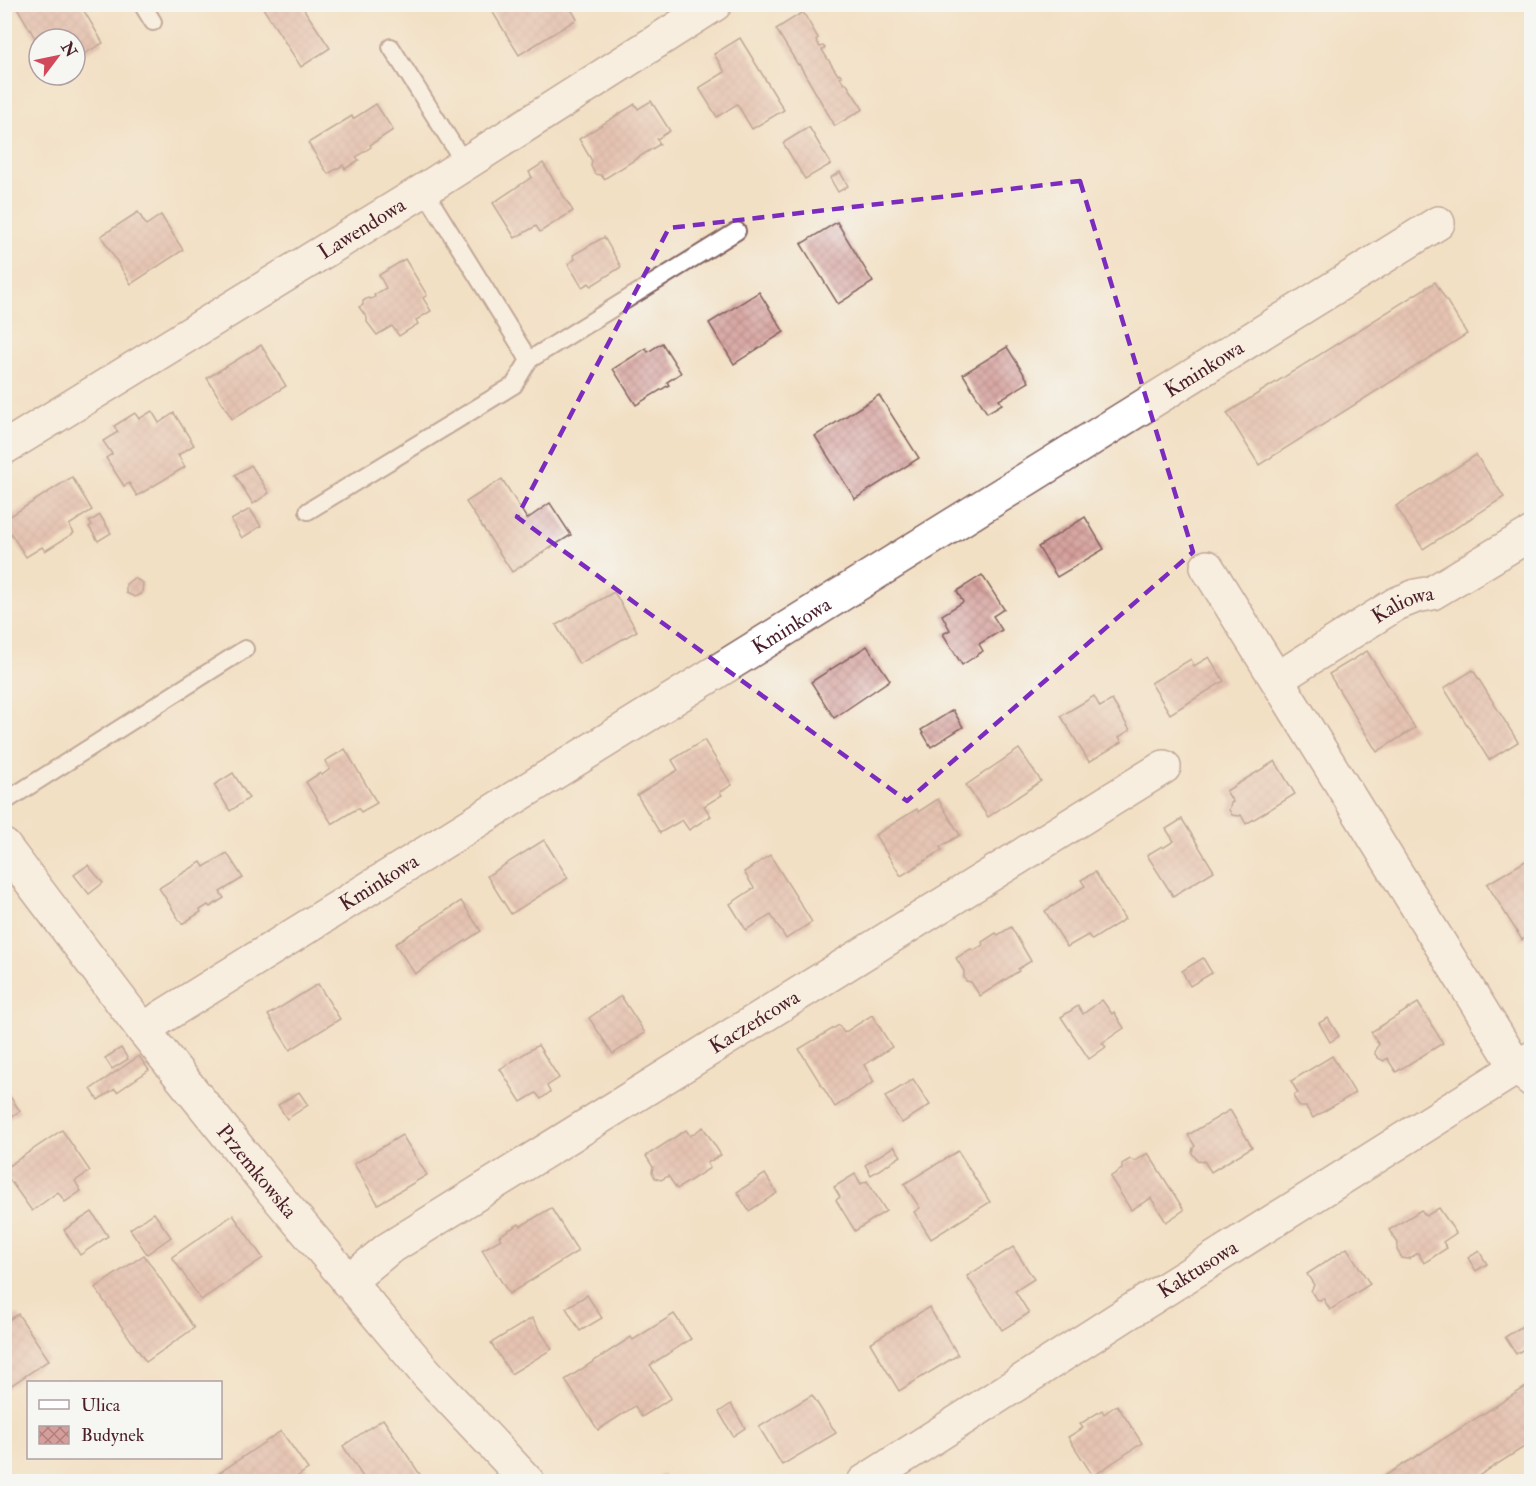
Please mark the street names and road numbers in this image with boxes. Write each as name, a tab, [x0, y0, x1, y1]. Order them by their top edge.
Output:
street label: Lawendowa	[313, 191, 411, 266]
street label: Kminkowa	[1159, 334, 1249, 404]
street label: Kaliowa	[1367, 580, 1436, 630]
street label: Kminkowa	[747, 591, 837, 661]
street label: Kminkowa	[334, 848, 424, 917]
street label: Kaczeńcowa	[704, 984, 805, 1060]
street label: Przemkowska	[210, 1119, 303, 1224]
street label: Kaktusowa	[1153, 1234, 1243, 1305]

